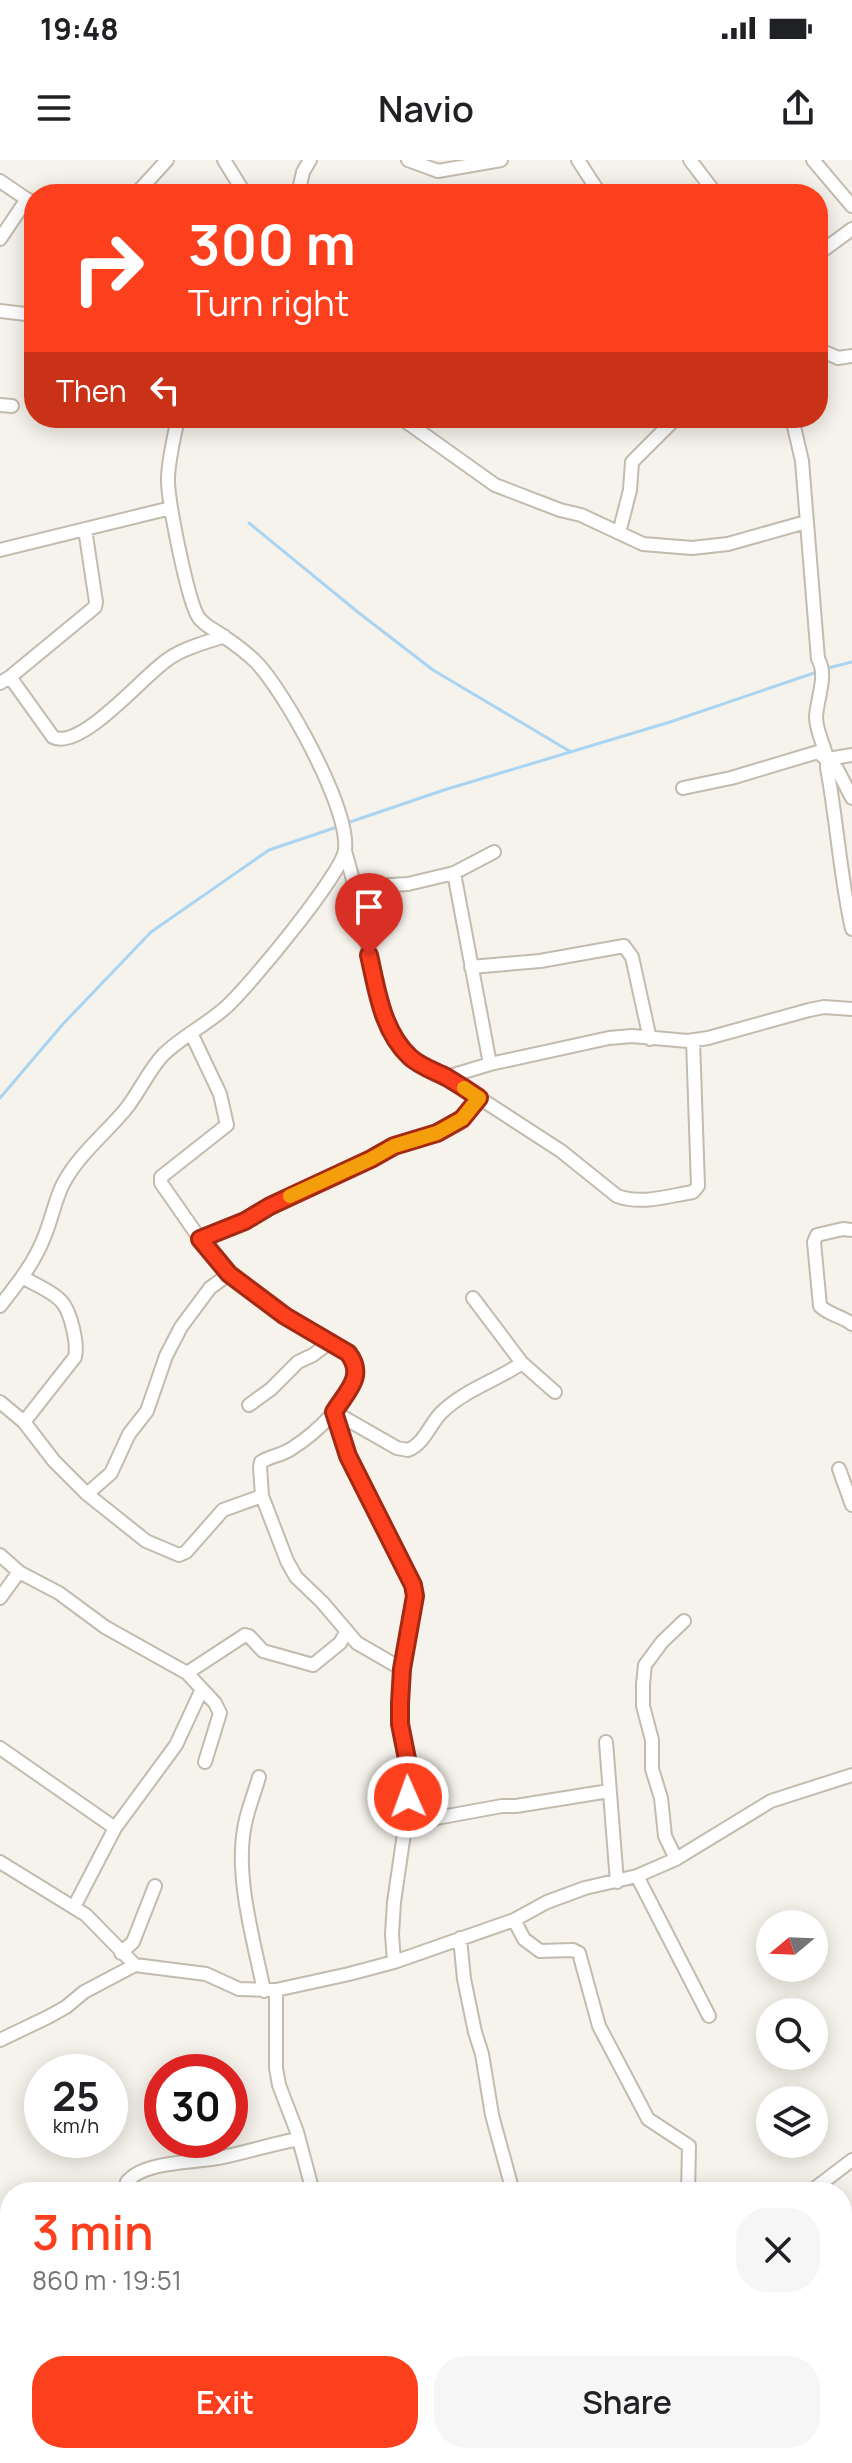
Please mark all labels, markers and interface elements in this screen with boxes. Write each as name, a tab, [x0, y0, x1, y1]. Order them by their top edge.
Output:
text: 19:48	[40, 8, 119, 49]
text: Navio	[378, 84, 474, 133]
icon: menu	[32, 86, 76, 130]
icon: share	[776, 86, 820, 130]
text: 300 m	[188, 205, 356, 282]
icon: right	[56, 216, 160, 320]
text: Turn right	[188, 278, 349, 327]
icon: left	[143, 368, 187, 412]
text: Then	[56, 370, 127, 411]
pin	[335, 873, 403, 955]
icon: arrive	[347, 885, 391, 929]
position arrow	[366, 1755, 450, 1839]
north arrow	[756, 1910, 828, 1982]
map controls	[756, 1910, 828, 2158]
button: search	[756, 1998, 828, 2070]
speed limit sign: 30	[144, 2054, 248, 2158]
text: 25	[52, 2068, 100, 2123]
button: layers	[756, 2086, 828, 2158]
text: km/h	[53, 2112, 99, 2139]
text: 3 min	[32, 2199, 154, 2264]
button: close	[736, 2208, 820, 2292]
text: 860 m · 19:51	[32, 2262, 182, 2298]
button: Exit	[32, 2356, 418, 2448]
button: Share	[434, 2356, 820, 2448]

